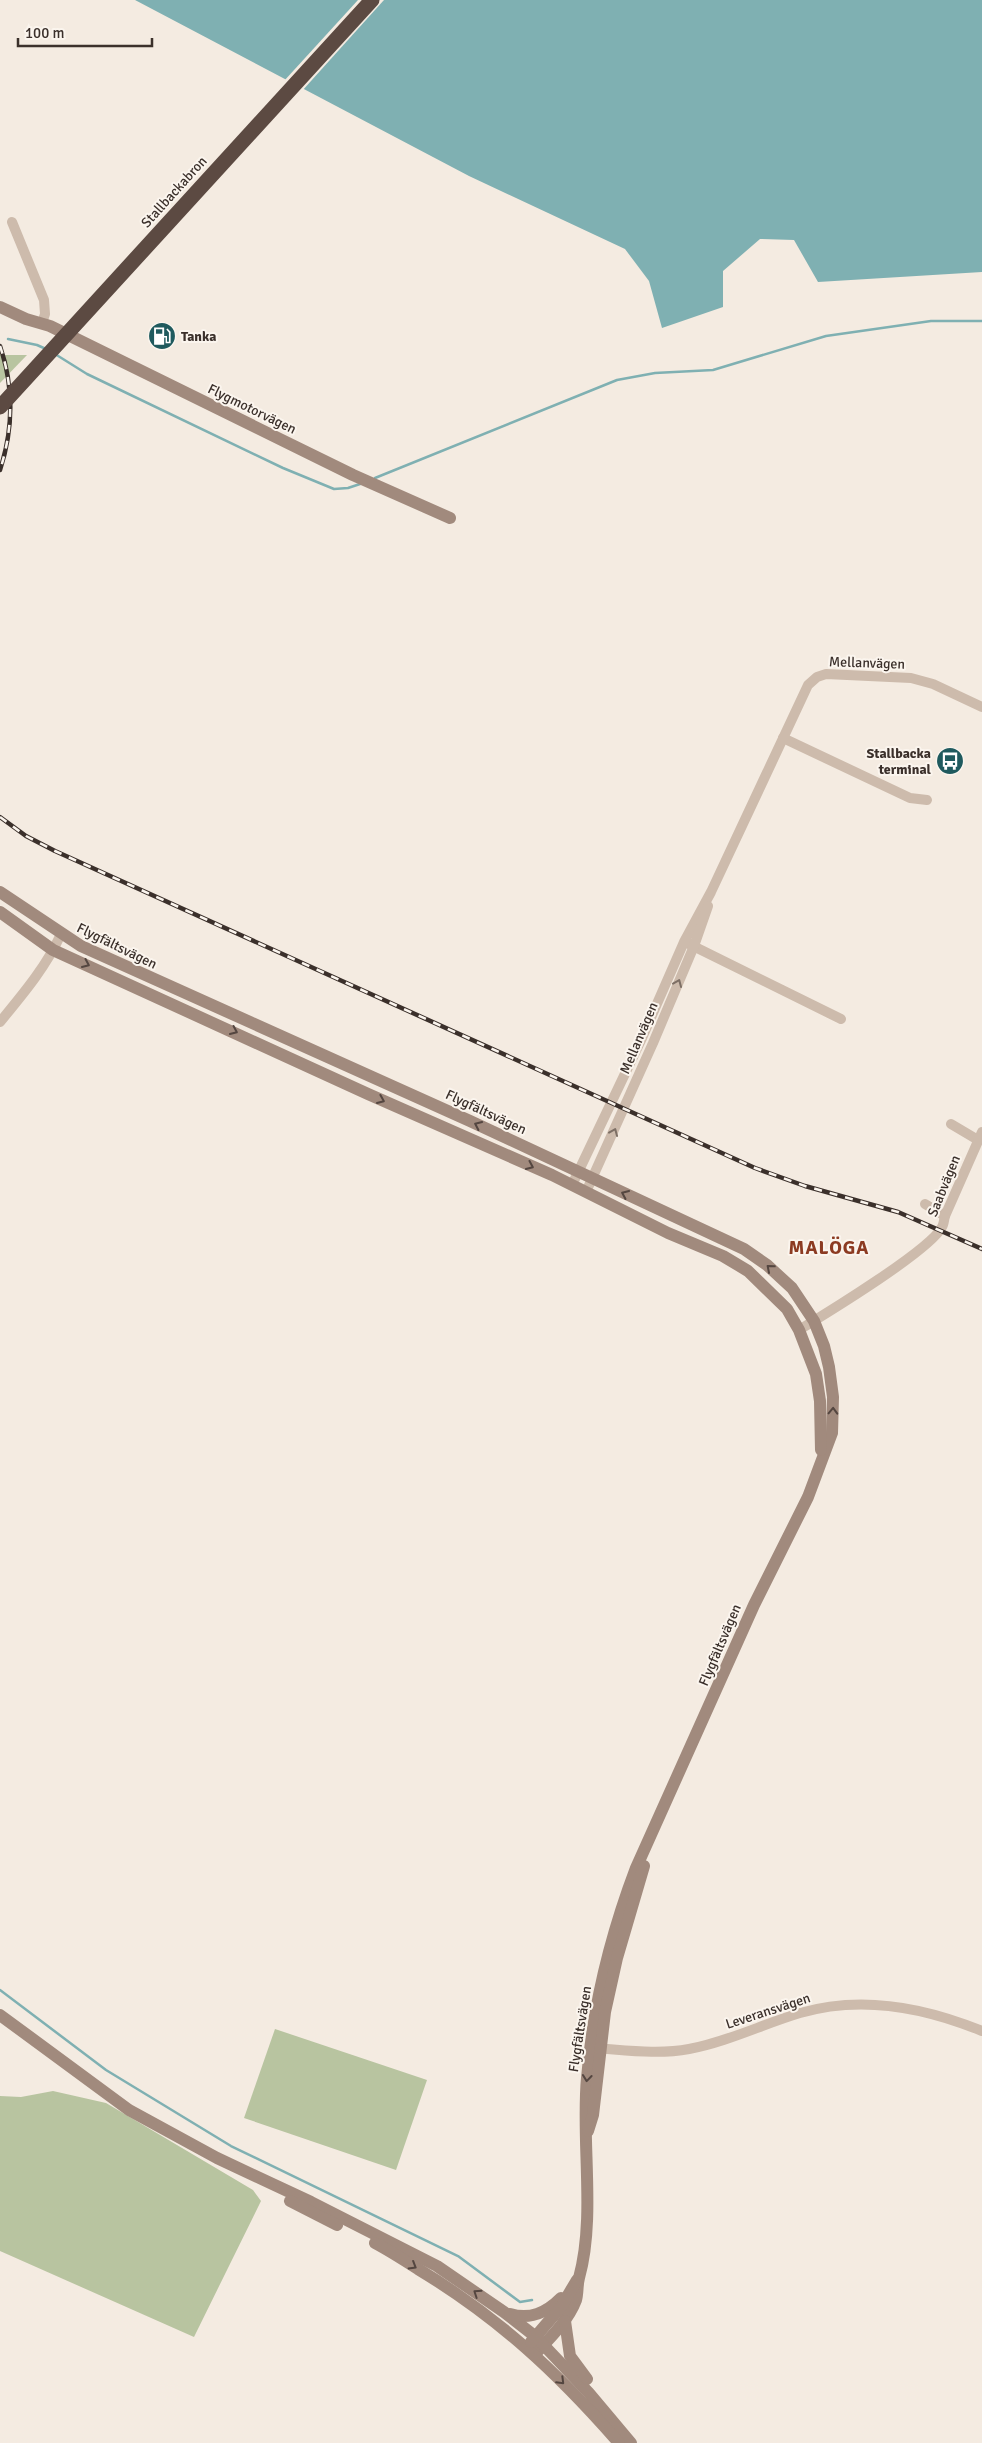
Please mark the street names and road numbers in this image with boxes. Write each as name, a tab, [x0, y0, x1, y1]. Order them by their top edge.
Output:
street label: Stallbackabron	[138, 153, 210, 231]
street label: Flygmotorvägen	[205, 380, 299, 438]
street label: Mellanvägen	[829, 653, 905, 673]
street label: Flygfältsvägen	[74, 919, 160, 973]
street label: Mellanvägen	[616, 1000, 662, 1076]
street label: Flygfältsvägen	[443, 1086, 529, 1138]
street label: Saabvägen	[924, 1153, 964, 1219]
street label: Flygfältsvägen	[695, 1602, 745, 1688]
street label: Flygfältsvägen	[565, 1985, 595, 2073]
street label: Leveransvägen	[723, 1989, 813, 2033]

